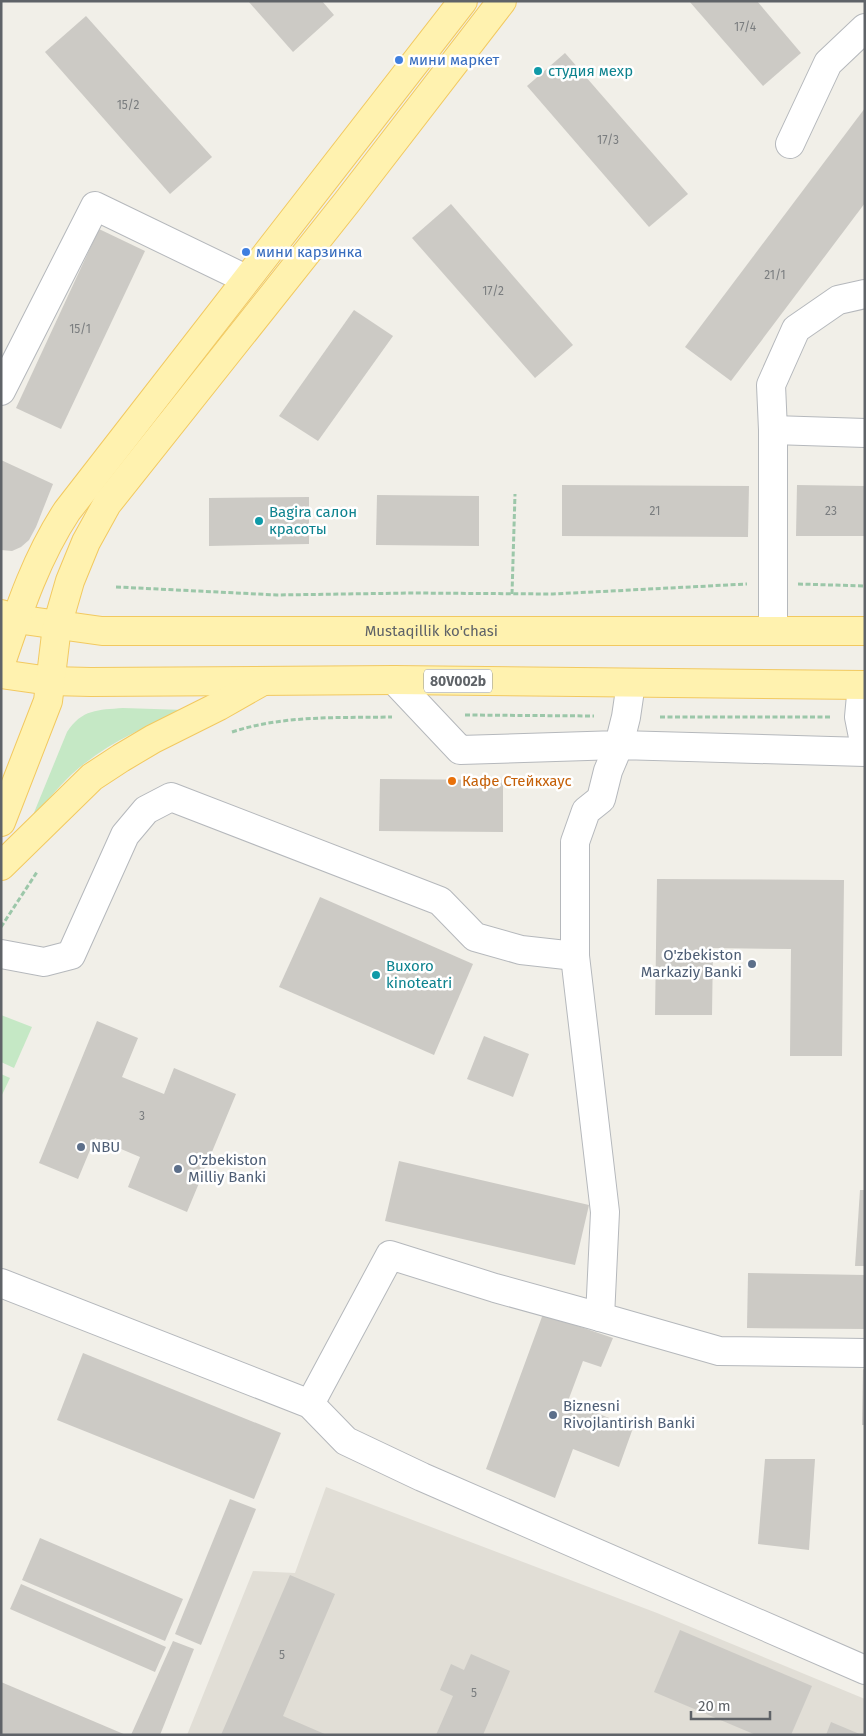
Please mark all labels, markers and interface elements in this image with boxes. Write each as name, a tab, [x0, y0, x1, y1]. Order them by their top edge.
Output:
house number: 17/4	[734, 20, 757, 34]
place label: мини маркет	[409, 51, 500, 69]
marker: мини маркет	[393, 54, 405, 66]
place label: студия мехр	[548, 62, 633, 80]
marker: студия мехр	[532, 65, 544, 77]
house number: 15/2	[117, 98, 139, 112]
house number: 17/3	[597, 133, 619, 147]
place label: мини карзинка	[256, 243, 362, 261]
marker: мини карзинка	[240, 246, 252, 258]
house number: 21/1	[764, 268, 786, 282]
house number: 17/2	[482, 284, 504, 298]
house number: 15/1	[69, 322, 91, 336]
place label: Bagira салон красоты	[269, 503, 357, 538]
house number: 21	[650, 504, 660, 518]
house number: 23	[825, 504, 837, 518]
marker: Bagira салон красоты	[253, 515, 265, 527]
street label: Mustaqillik ko'chasi	[365, 622, 498, 640]
road number: 80V002b	[424, 669, 492, 692]
place label: Кафе Стейкхаус	[462, 772, 572, 790]
marker: Кафе Стейкхаус	[446, 775, 458, 787]
place label: O'zbekiston Markaziy Banki	[641, 946, 742, 981]
place label: Buxoro kinoteatri	[386, 957, 452, 992]
marker: O'zbekiston Markaziy Banki	[746, 958, 758, 970]
marker: Buxoro kinoteatri	[370, 969, 382, 981]
house number: 3	[139, 1109, 145, 1123]
place label: NBU	[91, 1138, 120, 1156]
marker: NBU	[75, 1141, 87, 1153]
place label: O'zbekiston Milliy Banki	[188, 1151, 267, 1186]
marker: O'zbekiston Milliy Banki	[172, 1163, 184, 1175]
place label: Biznesni Rivojlantirish Banki	[563, 1397, 695, 1432]
marker: Biznesni Rivojlantirish Banki	[547, 1409, 559, 1421]
house number: 5	[279, 1648, 285, 1662]
house number: 5	[471, 1686, 477, 1700]
scale bar	[691, 1688, 770, 1720]
text: 20 m	[698, 1697, 731, 1715]

